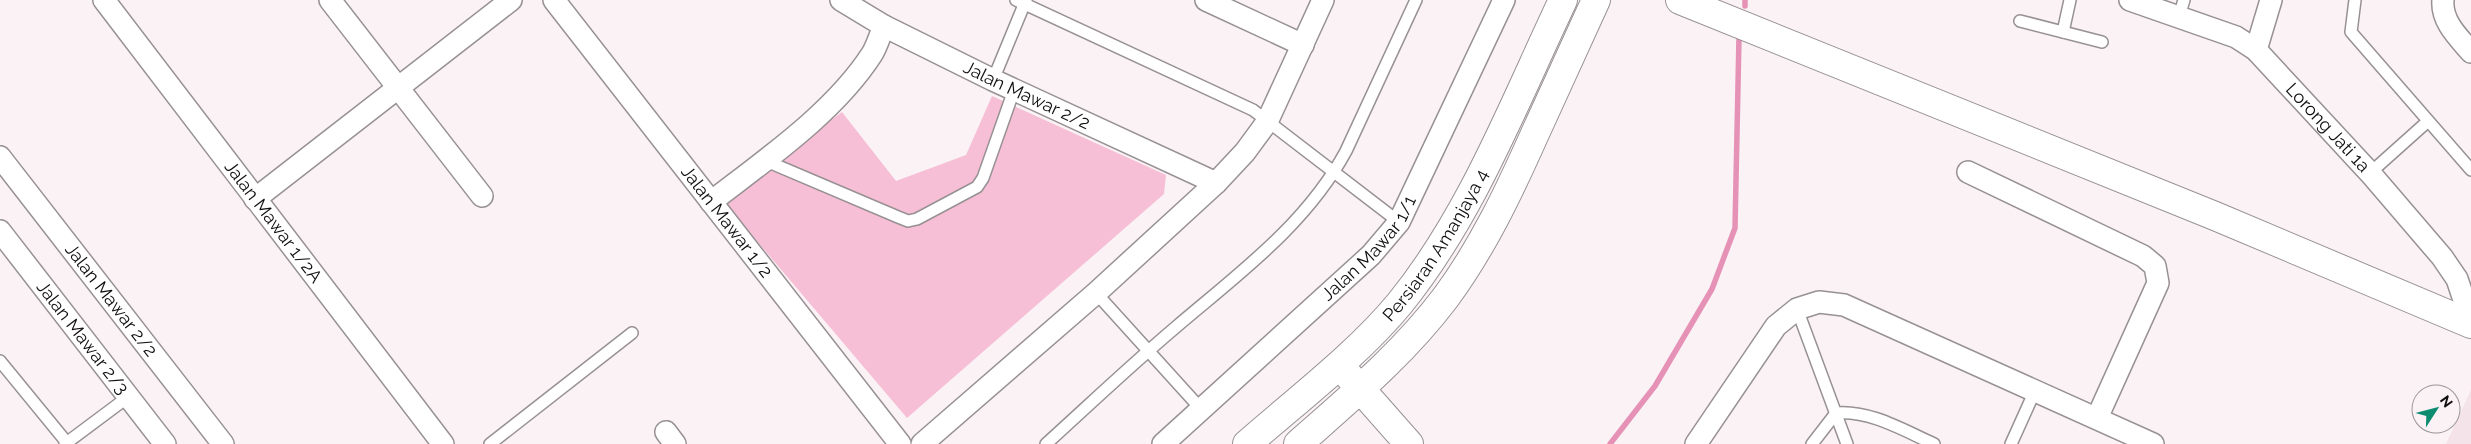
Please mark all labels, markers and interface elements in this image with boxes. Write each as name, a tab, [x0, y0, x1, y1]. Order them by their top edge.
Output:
street label: Jalan Mawar 2/2	[960, 56, 1094, 133]
street label: Lorong Jati 1a	[2282, 78, 2375, 176]
street label: Jalan Mawar 1/2A	[221, 156, 327, 287]
street label: Jalan Mawar 1/2	[677, 161, 777, 281]
street label: Persiaran Amanjaya 4	[1378, 166, 1492, 325]
street label: Jalan Mawar 1/1	[1317, 192, 1420, 305]
street label: Jalan Mawar 2/2	[61, 239, 162, 360]
street label: Jalan Mawar 2/3	[33, 277, 133, 398]
north arrow	[2411, 384, 2461, 434]
text: N	[2437, 392, 2456, 410]

